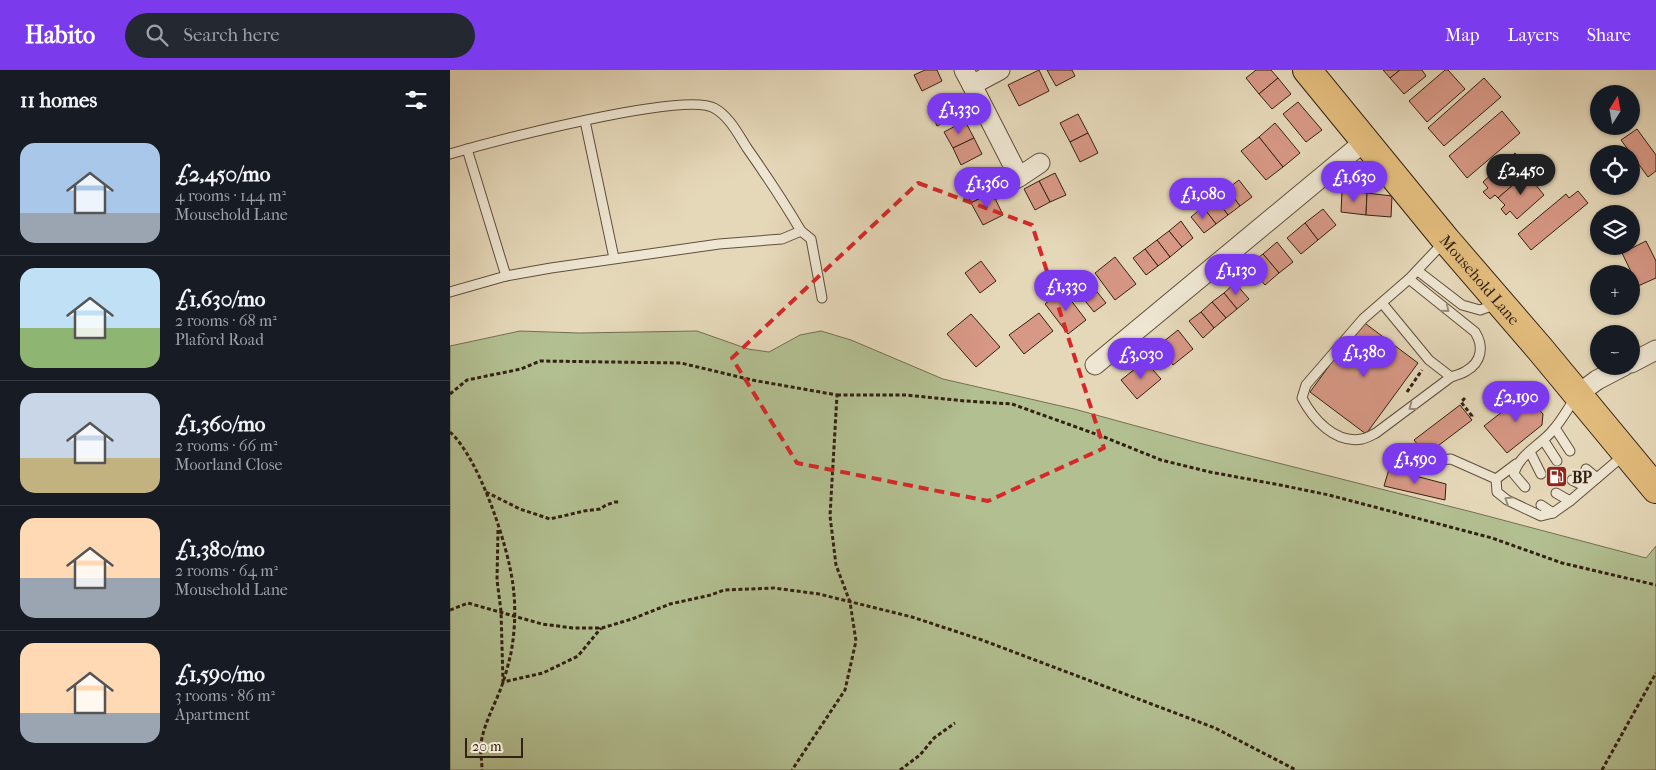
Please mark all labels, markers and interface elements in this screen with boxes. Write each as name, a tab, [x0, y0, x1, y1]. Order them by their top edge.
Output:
search box	[125, 13, 475, 58]
text: Habito	[25, 21, 95, 49]
icon: search	[143, 21, 171, 49]
text: Search here	[183, 24, 280, 46]
text: Map	[1445, 25, 1479, 46]
text: Layers	[1507, 25, 1559, 46]
text: Share	[1587, 25, 1631, 46]
north arrow	[1590, 85, 1640, 135]
map controls	[1590, 85, 1640, 375]
icon: filters	[402, 86, 430, 114]
text: 11 homes	[20, 88, 97, 112]
pin: £1,330	[918, 92, 1000, 135]
text: £1,330	[938, 99, 980, 118]
button: locate	[1590, 145, 1640, 195]
pin: £2,450	[1480, 154, 1562, 196]
pin: £1,630	[1313, 160, 1395, 203]
text: £2,450	[1497, 160, 1545, 179]
text: £2,450/mo	[175, 162, 270, 186]
icon: home	[60, 163, 120, 223]
pin: £1,360	[946, 166, 1028, 209]
text: £1,630	[1332, 167, 1376, 186]
text: £1,360	[965, 173, 1009, 192]
pin: £1,080	[1162, 178, 1244, 220]
text: £1,080	[1180, 184, 1226, 203]
text: 4 rooms · 144 m²	[175, 186, 286, 205]
text: Mousehold Lane	[175, 205, 288, 224]
button: layers	[1590, 205, 1640, 255]
street label: Mousehold Lane	[1436, 231, 1524, 329]
pin: £1,130	[1195, 254, 1277, 296]
text: £1,130	[1216, 260, 1256, 279]
button: +	[1590, 265, 1640, 315]
pin: £1,330	[1025, 270, 1107, 312]
text: £1,330	[1045, 276, 1087, 295]
text: £1,630/mo	[175, 287, 265, 311]
icon: home	[60, 288, 120, 348]
one-way arrow	[1440, 304, 1449, 312]
text: 2 rooms · 68 m²	[175, 311, 277, 330]
button: −	[1590, 325, 1640, 375]
text: Plaford Road	[175, 330, 264, 349]
pin: £1,380	[1323, 336, 1405, 378]
pin: £3,030	[1100, 338, 1182, 380]
text: £1,380	[1342, 342, 1386, 361]
text: £3,030	[1119, 344, 1163, 363]
pin: £2,190	[1475, 380, 1557, 423]
text: £2,190	[1493, 387, 1539, 406]
one-way arrow	[1409, 401, 1418, 409]
text: £1,360/mo	[175, 412, 265, 436]
icon: home	[60, 413, 120, 473]
text: 2 rooms · 66 m²	[175, 436, 277, 455]
pin: £1,590	[1374, 442, 1456, 485]
text: £1,590	[1393, 449, 1437, 468]
text: Moorland Close	[175, 455, 282, 474]
fuel station icon: BP	[1544, 465, 1568, 489]
place label: BP	[1572, 468, 1592, 487]
one-way arrow	[1505, 496, 1514, 506]
text: £1,380/mo	[175, 537, 265, 561]
icon: home	[60, 538, 120, 598]
text: 2 rooms · 64 m²	[175, 561, 278, 580]
text: Mousehold Lane	[175, 580, 288, 599]
text: £1,590/mo	[175, 662, 265, 686]
icon: home	[60, 663, 120, 723]
text: 3 rooms · 86 m²	[175, 686, 275, 705]
text: Apartment	[175, 705, 250, 724]
scale bar	[465, 735, 522, 758]
text: 20 m	[472, 738, 502, 755]

